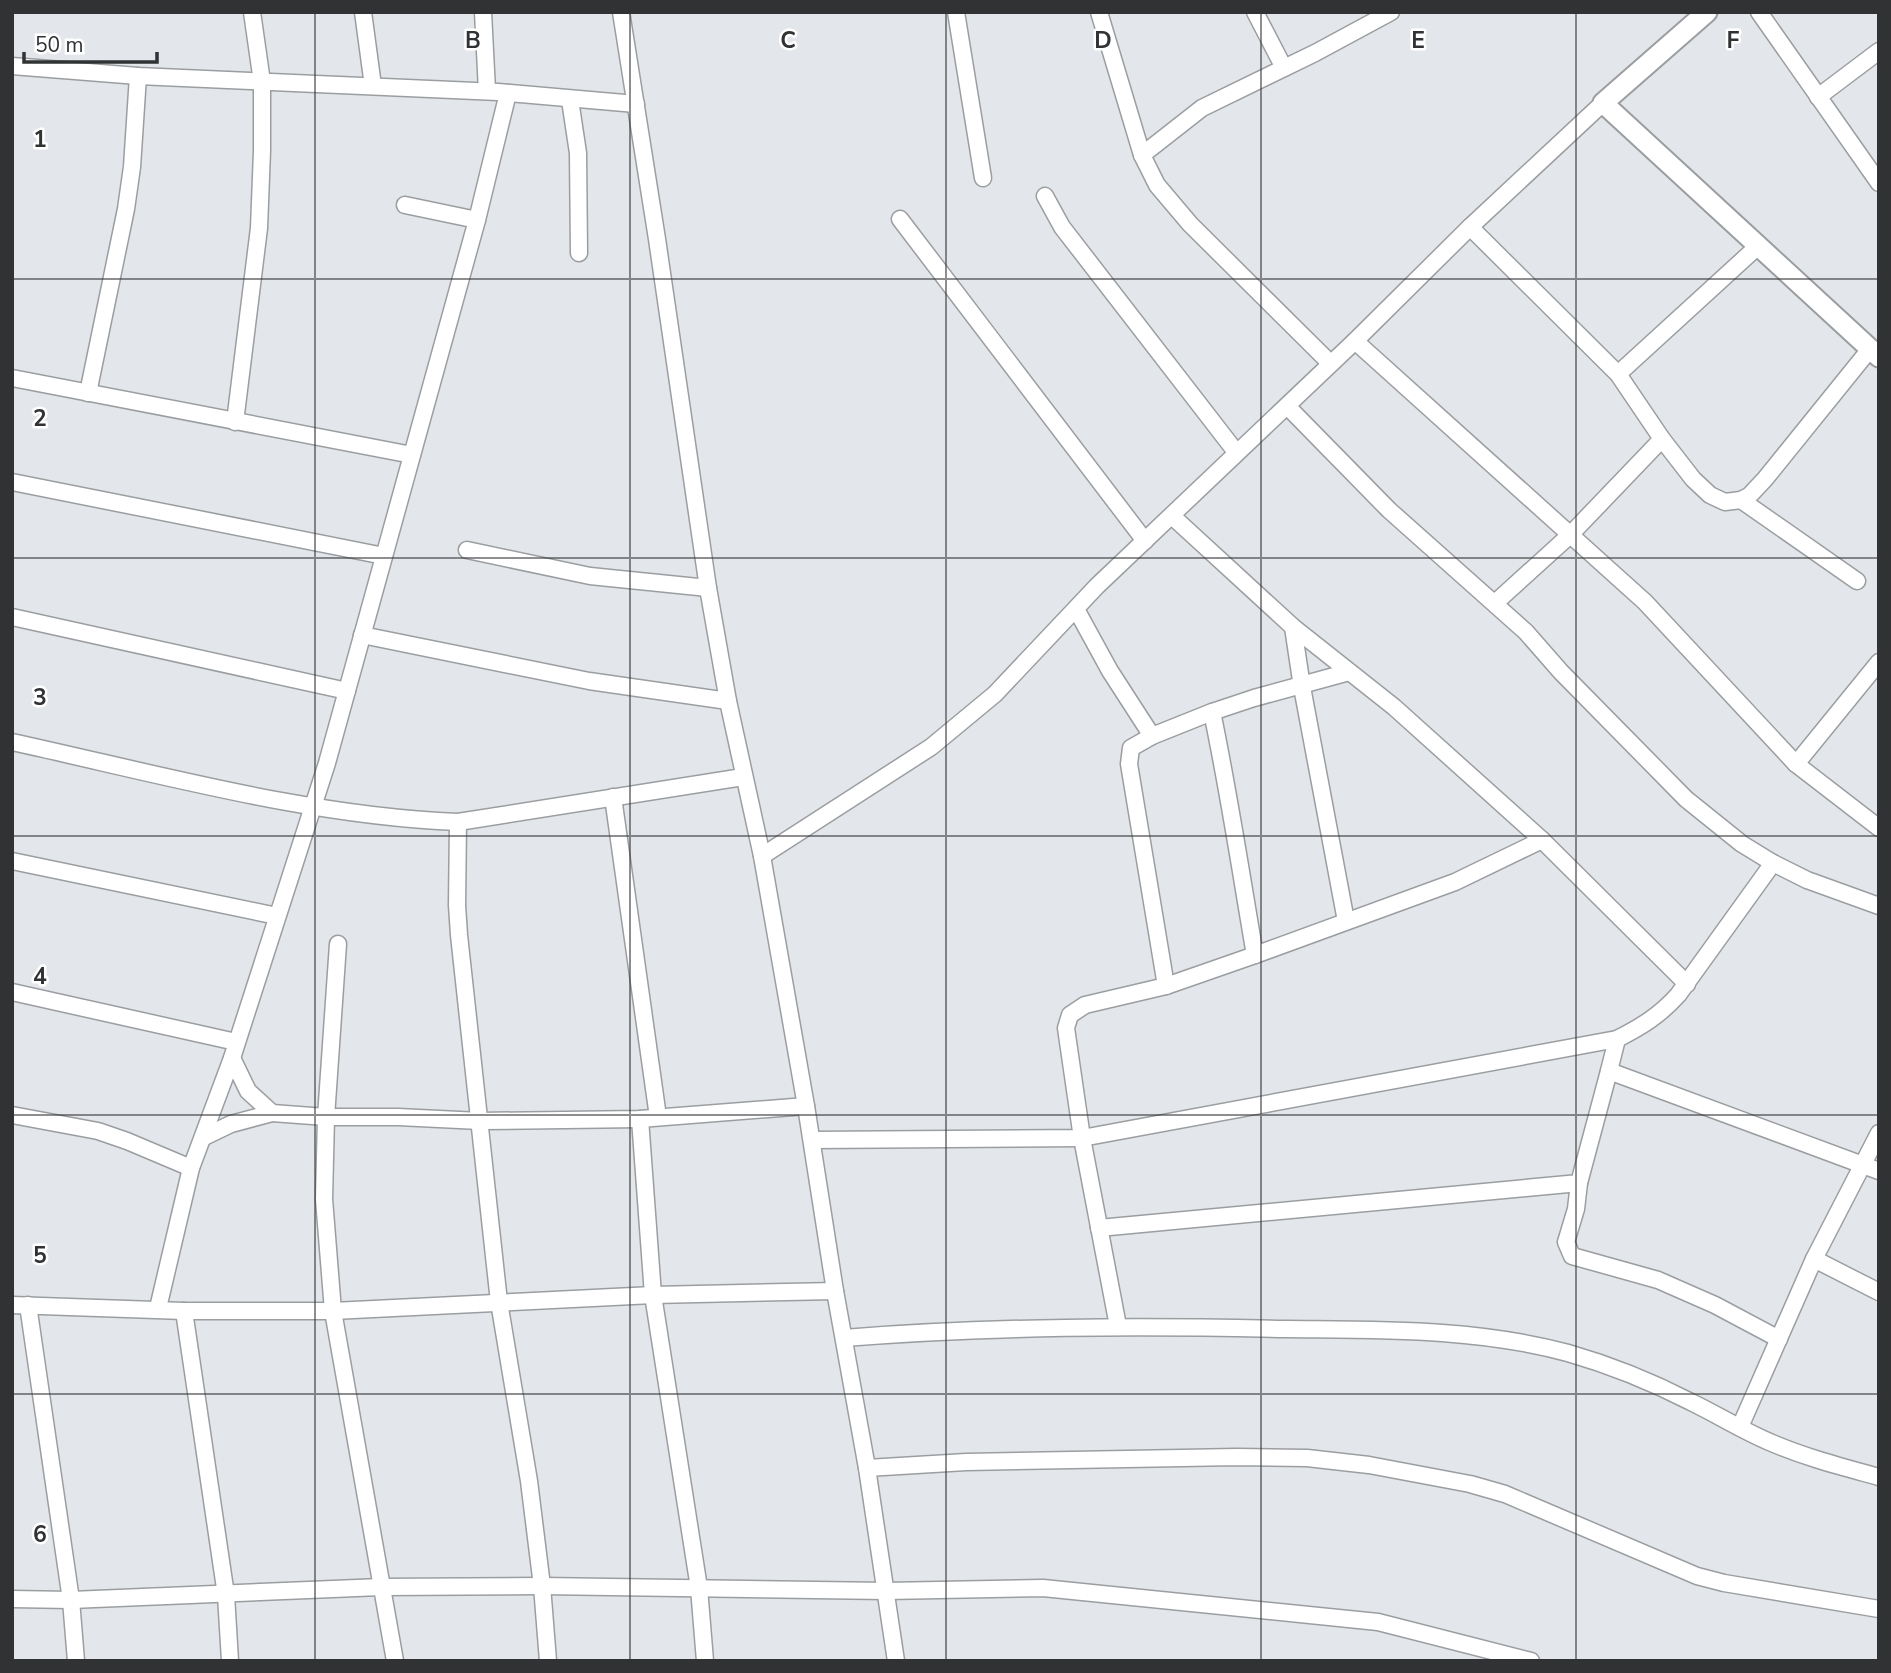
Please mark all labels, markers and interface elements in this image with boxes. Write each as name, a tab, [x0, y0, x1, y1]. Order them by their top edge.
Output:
scale bar	[24, 21, 158, 65]
text: B	[465, 25, 481, 56]
text: C	[780, 25, 796, 56]
text: D	[1094, 25, 1112, 56]
text: E	[1411, 25, 1425, 56]
text: F	[1727, 25, 1740, 56]
text: 50 m	[35, 31, 84, 59]
text: 1	[33, 124, 47, 155]
text: 2	[33, 403, 47, 434]
text: 3	[33, 682, 47, 713]
text: 4	[33, 961, 47, 992]
text: 5	[33, 1240, 47, 1271]
text: 6	[33, 1519, 47, 1550]

